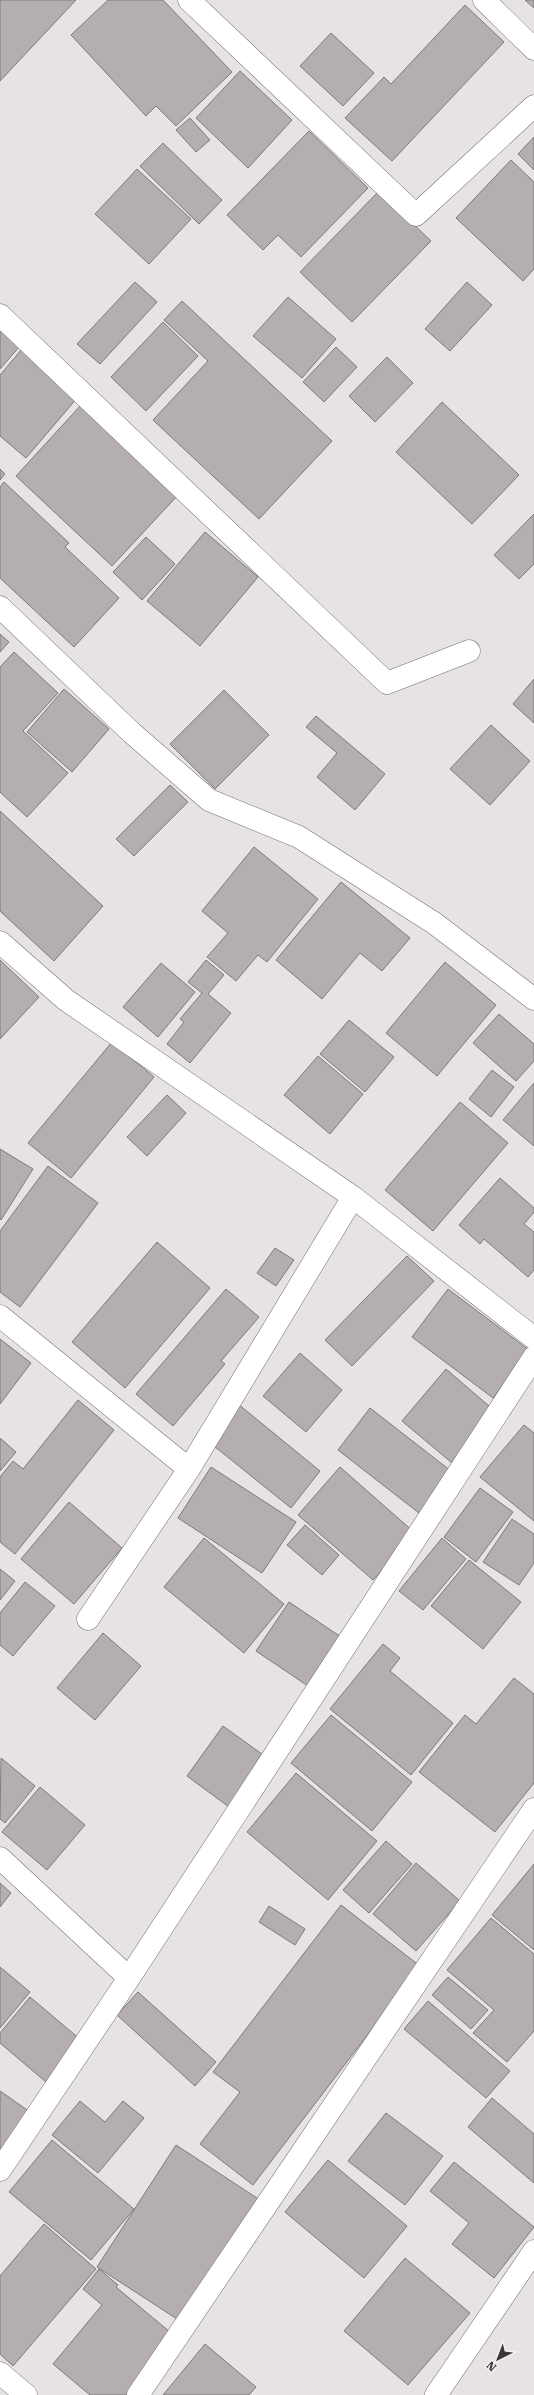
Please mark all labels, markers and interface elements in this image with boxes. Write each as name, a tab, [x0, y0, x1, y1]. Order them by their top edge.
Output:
north arrow	[478, 2339, 518, 2379]
text: N	[484, 2358, 499, 2374]

